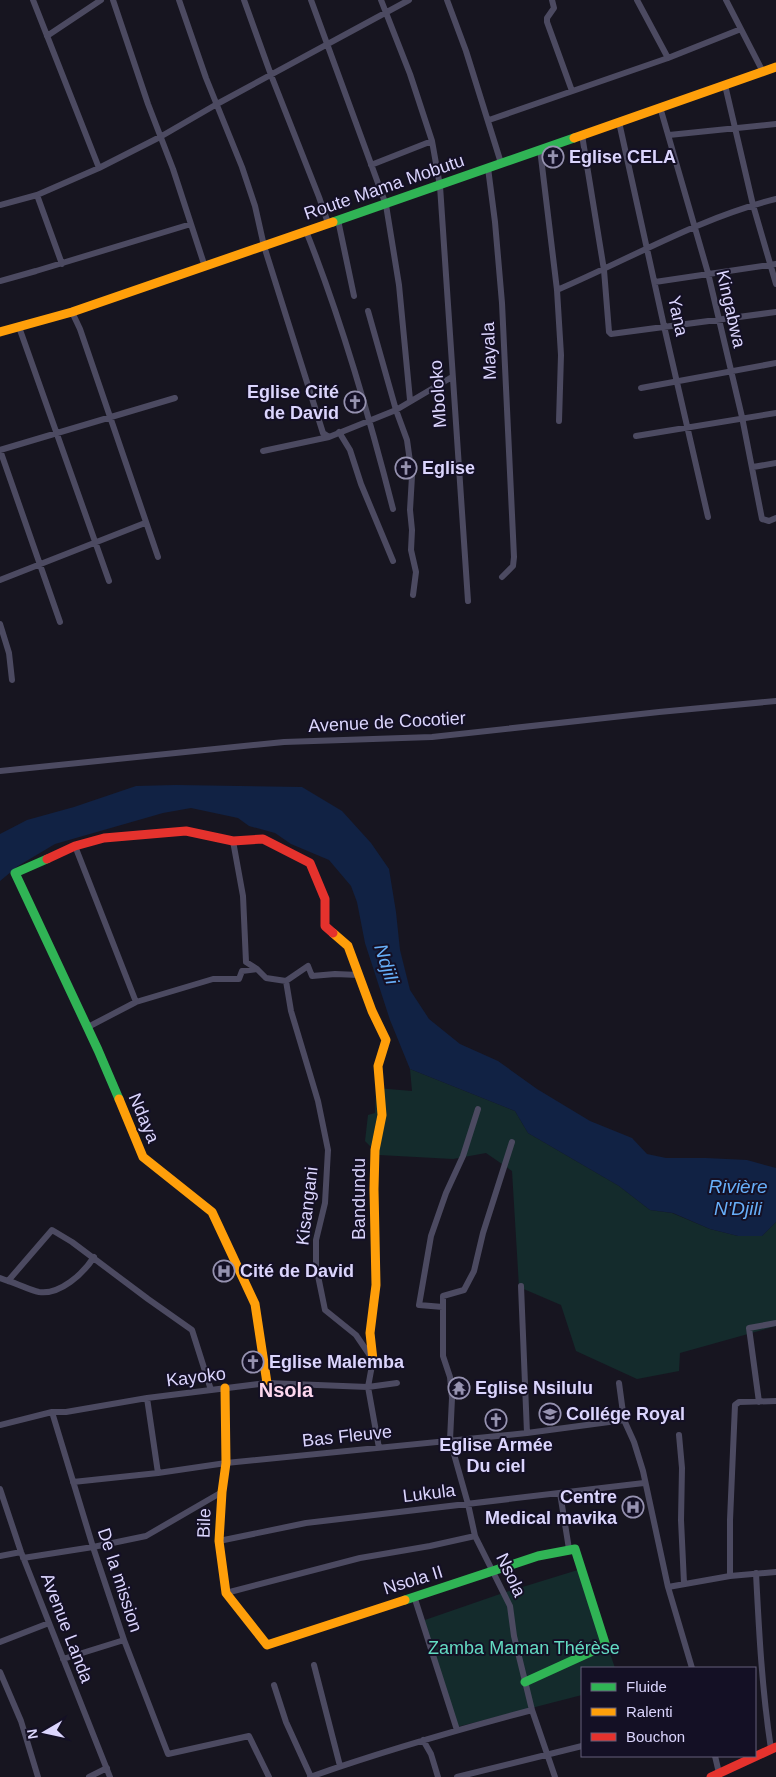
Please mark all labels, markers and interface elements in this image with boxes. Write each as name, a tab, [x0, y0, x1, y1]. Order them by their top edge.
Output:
church icon: Eglise CELA	[541, 145, 565, 169]
place label: Eglise CELA	[569, 147, 676, 167]
street label: Route Mama Mobutu	[301, 150, 467, 224]
street label: Kingabwa	[712, 268, 750, 351]
street label: Yana	[664, 294, 692, 339]
street label: Mayala	[478, 321, 500, 380]
street label: Mboloko	[426, 359, 450, 429]
place label: Eglise Cité de David	[247, 382, 339, 423]
church icon: Eglise Cité de David	[343, 390, 367, 414]
church icon: Eglise	[394, 456, 418, 480]
place label: Eglise	[422, 458, 475, 478]
street label: Avenue de Cocotier	[308, 708, 466, 736]
water label: Ndjili	[370, 941, 403, 988]
street label: Ndaya	[125, 1090, 164, 1147]
street label: Bandundu	[349, 1158, 369, 1240]
street label: Kisangani	[292, 1166, 322, 1246]
water label: Rivière N'Djili	[708, 1176, 768, 1219]
hospital icon: Cité de David	[212, 1259, 236, 1283]
place label: Cité de David	[240, 1261, 354, 1281]
church icon: Eglise Malemba	[241, 1350, 265, 1374]
place label: Eglise Malemba	[269, 1352, 405, 1372]
street label: Kayoko	[165, 1363, 227, 1391]
temple icon: Eglise Nsilulu	[447, 1376, 471, 1400]
place label: Eglise Nsilulu	[475, 1378, 593, 1398]
district label: Nsola	[259, 1379, 314, 1401]
school or university icon: Collége Royal	[538, 1402, 562, 1426]
place label: Collége Royal	[566, 1404, 685, 1424]
church icon: Eglise Armée Du ciel	[484, 1408, 508, 1432]
street label: Bas Fleuve	[301, 1421, 393, 1451]
place label: Eglise Armée Du ciel	[439, 1435, 553, 1476]
street label: Lukula	[401, 1480, 458, 1506]
place label: Centre Medical mavika	[485, 1487, 618, 1528]
hospital icon: Centre Medical mavika	[621, 1495, 645, 1519]
street label: Bile	[193, 1508, 215, 1538]
street label: De la mission	[94, 1526, 146, 1634]
street label: Nsola	[492, 1550, 530, 1601]
street label: Nsola II	[381, 1562, 445, 1598]
street label: Avenue Landa	[37, 1570, 97, 1687]
park label: Zamba Maman Thérèse	[428, 1638, 620, 1658]
legend	[581, 1667, 756, 1757]
text: Fluide	[626, 1678, 667, 1695]
text: Ralenti	[626, 1703, 673, 1720]
north arrow	[20, 1707, 70, 1757]
text: N	[23, 1728, 41, 1740]
text: Bouchon	[626, 1728, 685, 1745]

